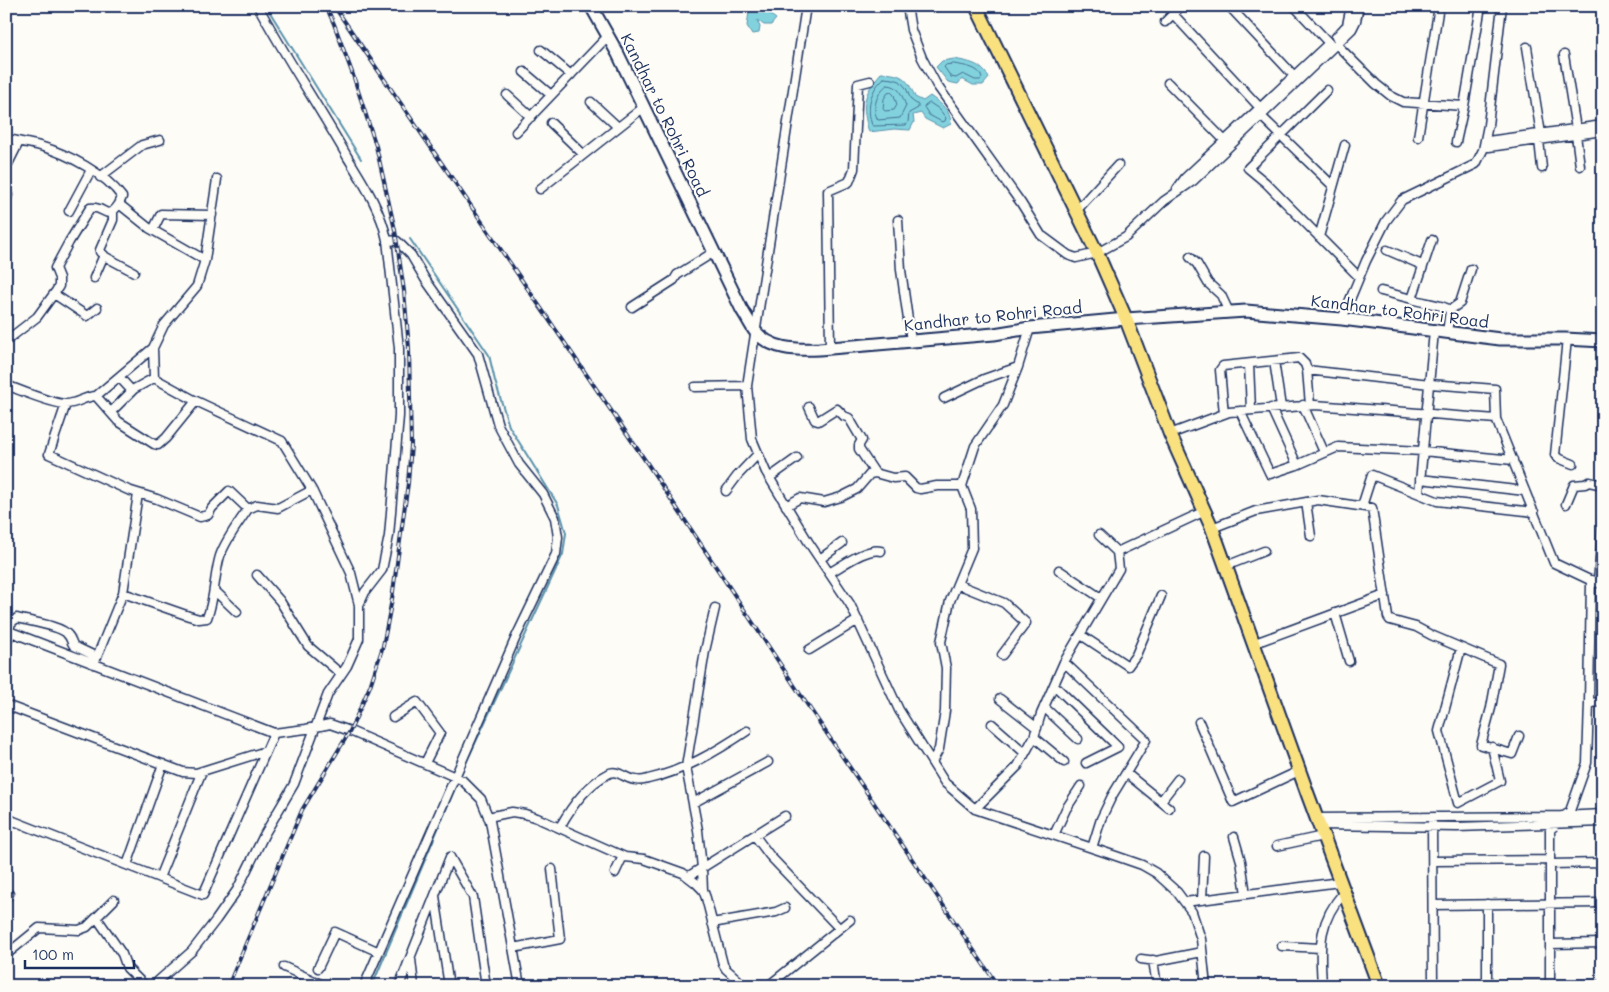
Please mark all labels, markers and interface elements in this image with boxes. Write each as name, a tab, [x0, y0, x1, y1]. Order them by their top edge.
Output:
street label: Kandhar to Rohri Road	[617, 30, 714, 200]
street label: Kandhar to Rohri Road	[1310, 289, 1490, 332]
street label: Kandhar to Rohri Road	[903, 296, 1083, 335]
scale bar	[25, 937, 134, 969]
text: 100 m	[32, 944, 74, 964]

